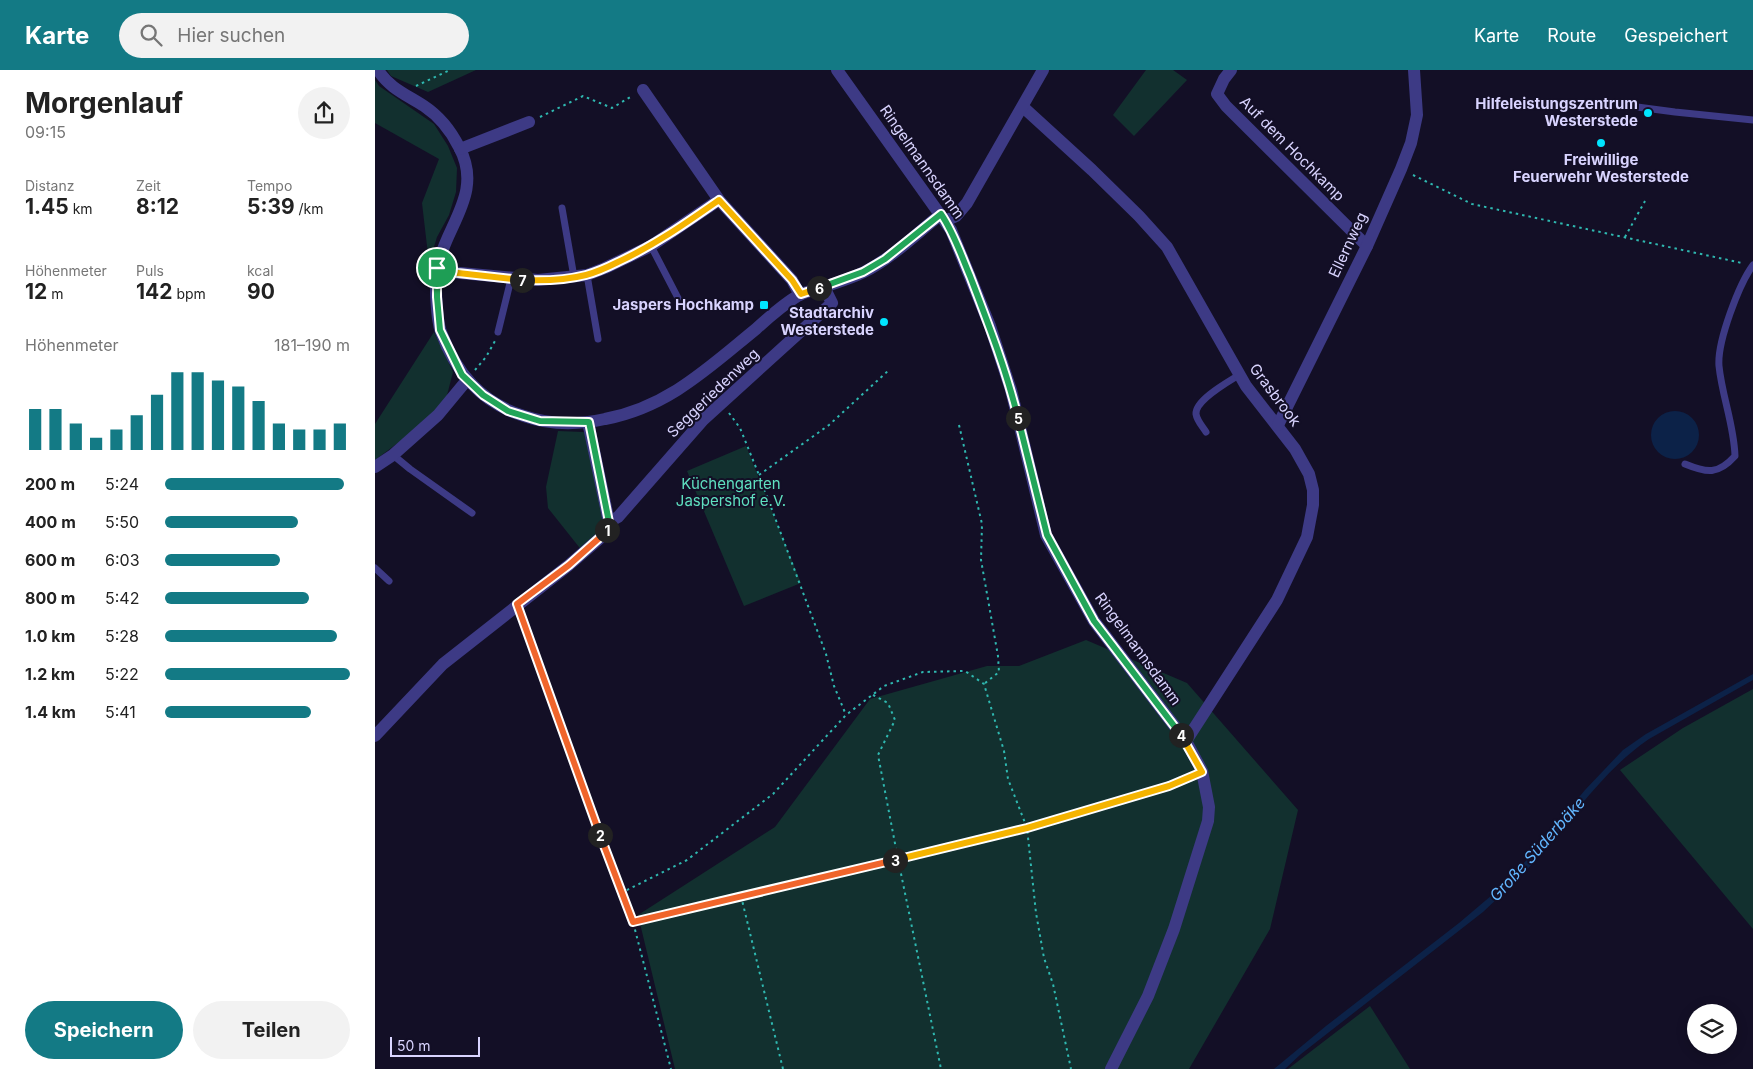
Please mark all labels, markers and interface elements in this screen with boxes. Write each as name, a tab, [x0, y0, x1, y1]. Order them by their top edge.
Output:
search box	[119, 13, 469, 58]
text: Karte	[25, 21, 89, 50]
icon: search	[137, 21, 165, 49]
text: Hier suchen	[177, 24, 285, 47]
text: Karte	[1474, 25, 1519, 46]
text: Route	[1547, 25, 1596, 46]
text: Gespeichert	[1624, 25, 1728, 46]
text: Morgenlauf	[25, 86, 183, 120]
button: share	[298, 87, 350, 139]
street label: Auf dem Hochkamp	[1236, 92, 1349, 205]
place label: Hilfeleistungszentrum Westerstede	[1475, 94, 1638, 130]
street label: Ringelmannsdamm	[876, 101, 969, 222]
marker: Hilfeleistungszentrum Westerstede	[1642, 107, 1654, 119]
text: 09:15	[25, 122, 66, 142]
marker: Freiwillige Feuerwehr Westerstede	[1595, 137, 1607, 149]
place label: Freiwillige Feuerwehr Westerstede	[1513, 150, 1689, 186]
text: Distanz	[25, 177, 74, 194]
text: Zeit	[136, 177, 161, 194]
text: Tempo	[247, 177, 292, 194]
text: 1.45	[25, 194, 69, 219]
text: 8:12	[136, 194, 179, 219]
text: 5:39	[247, 194, 295, 219]
text: km	[69, 200, 93, 217]
text: /km	[295, 200, 324, 217]
street label: Ellernweg	[1324, 209, 1371, 280]
pin	[416, 247, 458, 289]
icon: arrive	[423, 254, 451, 282]
text: Höhenmeter	[25, 262, 107, 279]
text: Puls	[136, 262, 164, 279]
text: kcal	[247, 262, 274, 279]
pin: 7	[509, 268, 535, 292]
text: 7	[518, 272, 527, 289]
pin: 6	[807, 276, 831, 300]
text: 12	[25, 279, 47, 304]
text: 142	[136, 279, 172, 304]
text: 90	[247, 279, 275, 304]
text: 6	[815, 280, 824, 297]
text: m	[47, 285, 64, 302]
text: bpm	[172, 285, 206, 302]
place label: Jaspers Hochkamp	[613, 295, 754, 314]
marker: Jaspers Hochkamp	[758, 299, 770, 311]
place label: Stadtarchiv Westerstede	[780, 303, 874, 339]
marker: Stadtarchiv Westerstede	[878, 316, 890, 328]
text: Höhenmeter	[25, 335, 119, 355]
text: 181–190 m	[274, 335, 350, 355]
street label: Seggeriedenweg	[663, 344, 763, 441]
street label: Grasbrook	[1246, 359, 1306, 431]
pin: 5	[1005, 406, 1031, 430]
text: 5	[1014, 410, 1023, 427]
text: 200 m	[25, 474, 75, 494]
text: 5:24	[105, 474, 139, 494]
park label: Küchengarten Jaspershof e.V.	[676, 474, 786, 510]
text: 400 m	[25, 512, 76, 532]
text: 5:50	[105, 512, 139, 532]
pin: 1	[595, 518, 619, 542]
text: 1	[604, 522, 611, 539]
text: 600 m	[25, 550, 75, 570]
text: 6:03	[105, 550, 140, 570]
text: 800 m	[25, 588, 75, 608]
text: 5:42	[105, 588, 139, 608]
street label: Ringelmannsdamm	[1091, 589, 1186, 709]
text: 1.0 km	[25, 626, 75, 646]
text: 5:28	[105, 626, 139, 646]
text: 1.2 km	[25, 664, 75, 684]
text: 5:22	[105, 664, 139, 684]
text: 1.4 km	[25, 702, 76, 722]
text: 5:41	[105, 702, 136, 722]
pin: 4	[1169, 722, 1193, 748]
text: 4	[1177, 727, 1186, 744]
water label: Große Süderbäke	[1485, 793, 1589, 905]
pin: 2	[587, 822, 613, 848]
text: 2	[596, 827, 605, 844]
pin: 3	[883, 848, 907, 872]
text: 3	[891, 852, 900, 869]
button: Speichern	[25, 1001, 183, 1059]
button: Teilen	[193, 1001, 350, 1059]
map controls	[1687, 1004, 1737, 1054]
button: layers	[1687, 1004, 1737, 1054]
scale bar	[390, 1034, 480, 1057]
text: 50 m	[397, 1037, 431, 1054]

